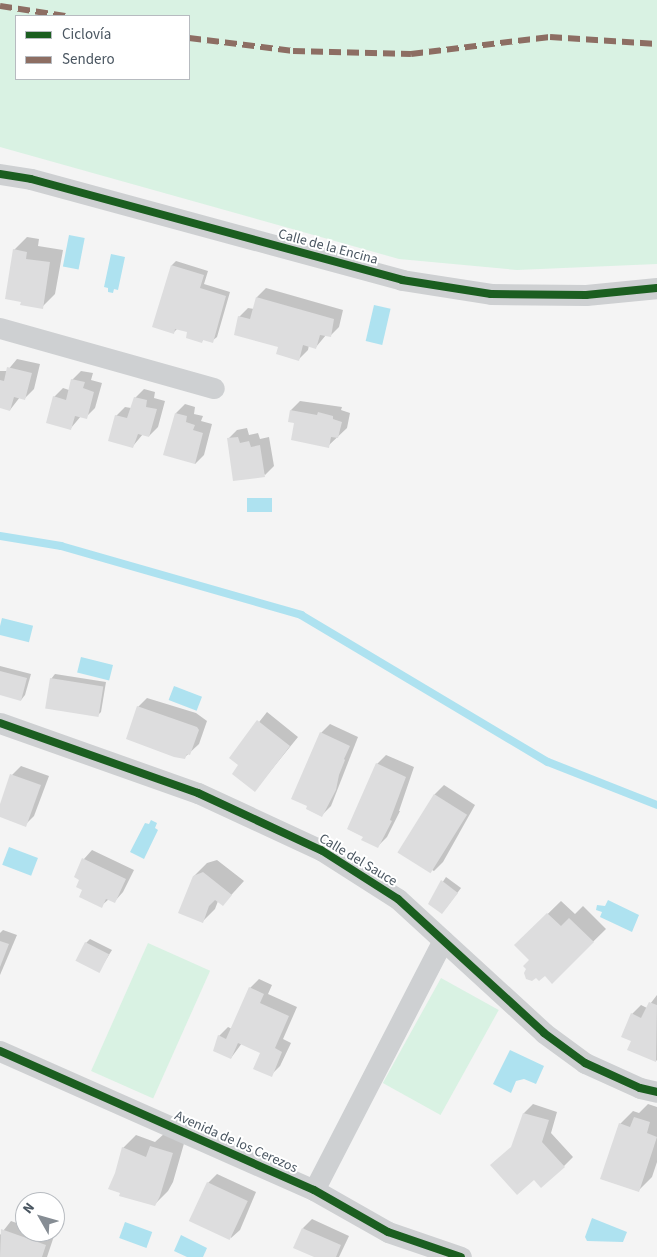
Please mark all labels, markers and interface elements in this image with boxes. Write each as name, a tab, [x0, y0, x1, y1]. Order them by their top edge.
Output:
legend	[15, 15, 190, 80]
text: Ciclovía	[62, 24, 111, 45]
text: Sendero	[62, 49, 115, 70]
street label: Calle de la Encina	[276, 226, 380, 268]
street label: Calle del Sauce	[316, 830, 400, 890]
street label: Avenida de los Cerezos	[172, 1107, 300, 1177]
north arrow	[15, 1192, 65, 1242]
text: N	[18, 1199, 40, 1218]

